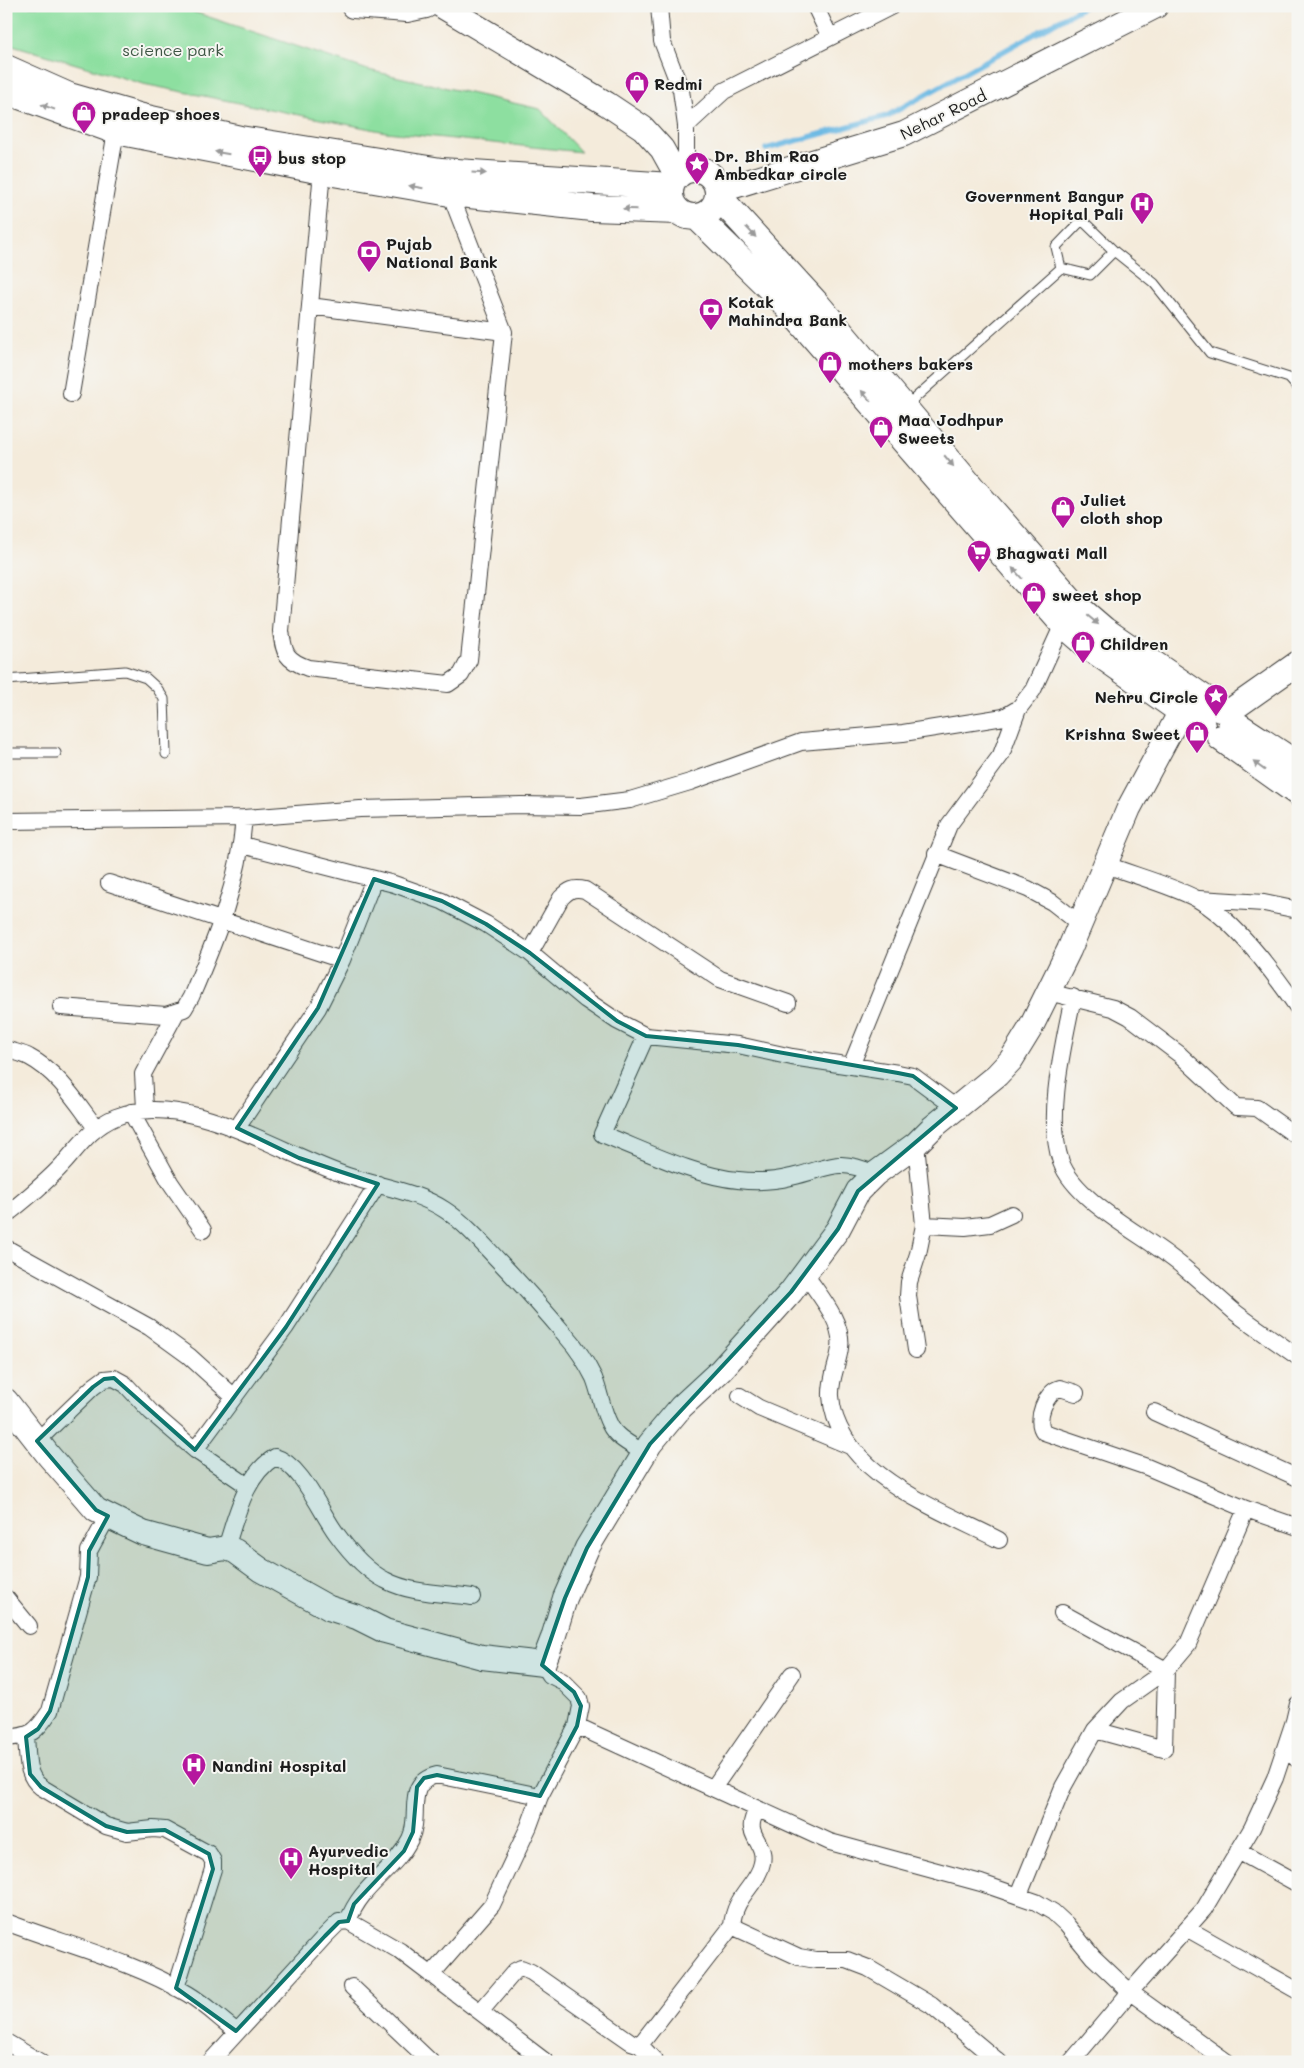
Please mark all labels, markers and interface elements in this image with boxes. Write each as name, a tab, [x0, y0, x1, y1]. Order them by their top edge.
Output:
park label: science park	[122, 39, 224, 60]
shop icon: Redmi	[624, 70, 650, 104]
place label: Redmi	[654, 73, 703, 94]
street label: Nehar Road	[896, 84, 990, 144]
shop icon: pradeep shoes	[71, 100, 97, 134]
one-way arrow	[40, 103, 55, 111]
place label: pradeep shoes	[102, 103, 220, 124]
bus stop icon: bus stop	[247, 144, 273, 178]
place label: Dr. Bhim Rao Ambedkar circle	[714, 145, 847, 184]
place label: bus stop	[278, 147, 346, 168]
one-way arrow	[213, 148, 229, 156]
place icon: Dr. Bhim Rao Ambedkar circle	[684, 151, 710, 185]
one-way arrow	[471, 170, 487, 178]
one-way arrow	[408, 183, 424, 191]
place label: Government Bangur Hopital Pali	[965, 185, 1124, 224]
hospital icon: Government Bangur Hopital Pali	[1129, 191, 1155, 225]
one-way arrow	[621, 205, 637, 213]
one-way arrow	[745, 226, 757, 238]
place label: Pujab National Bank	[386, 233, 498, 272]
bank icon: Pujab National Bank	[356, 239, 382, 273]
place label: Kotak Mahindra Bank	[728, 291, 847, 330]
bank icon: Kotak Mahindra Bank	[698, 297, 724, 331]
shop icon: mothers bakers	[817, 350, 843, 384]
place label: mothers bakers	[848, 353, 973, 374]
one-way arrow	[860, 390, 871, 403]
place label: Maa Jodhpur Sweets	[898, 409, 1004, 448]
shop icon: Maa Jodhpur Sweets	[868, 415, 894, 449]
one-way arrow	[943, 454, 954, 467]
place label: Juliet cloth shop	[1080, 489, 1163, 528]
shop icon: Juliet cloth shop	[1050, 495, 1076, 529]
supermarket icon: Bhagwati Mall	[966, 539, 992, 573]
place label: Bhagwati Mall	[996, 542, 1107, 563]
one-way arrow	[1011, 567, 1023, 579]
shop icon: sweet shop	[1021, 581, 1047, 615]
place label: sweet shop	[1052, 584, 1141, 605]
one-way arrow	[1087, 614, 1099, 625]
shop icon: Children	[1070, 630, 1096, 664]
place label: Children	[1100, 633, 1168, 654]
place icon: Nehru Circle	[1203, 683, 1229, 717]
place label: Nehru Circle	[1095, 686, 1198, 707]
shop icon: Krishna Sweet	[1184, 720, 1210, 754]
place label: Krishna Sweet	[1065, 723, 1180, 744]
one-way arrow	[1253, 760, 1266, 771]
hospital icon: Nandini Hospital	[181, 1752, 207, 1786]
place label: Nandini Hospital	[212, 1755, 346, 1776]
place label: Ayurvedic Hospital	[308, 1840, 389, 1879]
hospital icon: Ayurvedic Hospital	[278, 1846, 304, 1880]

